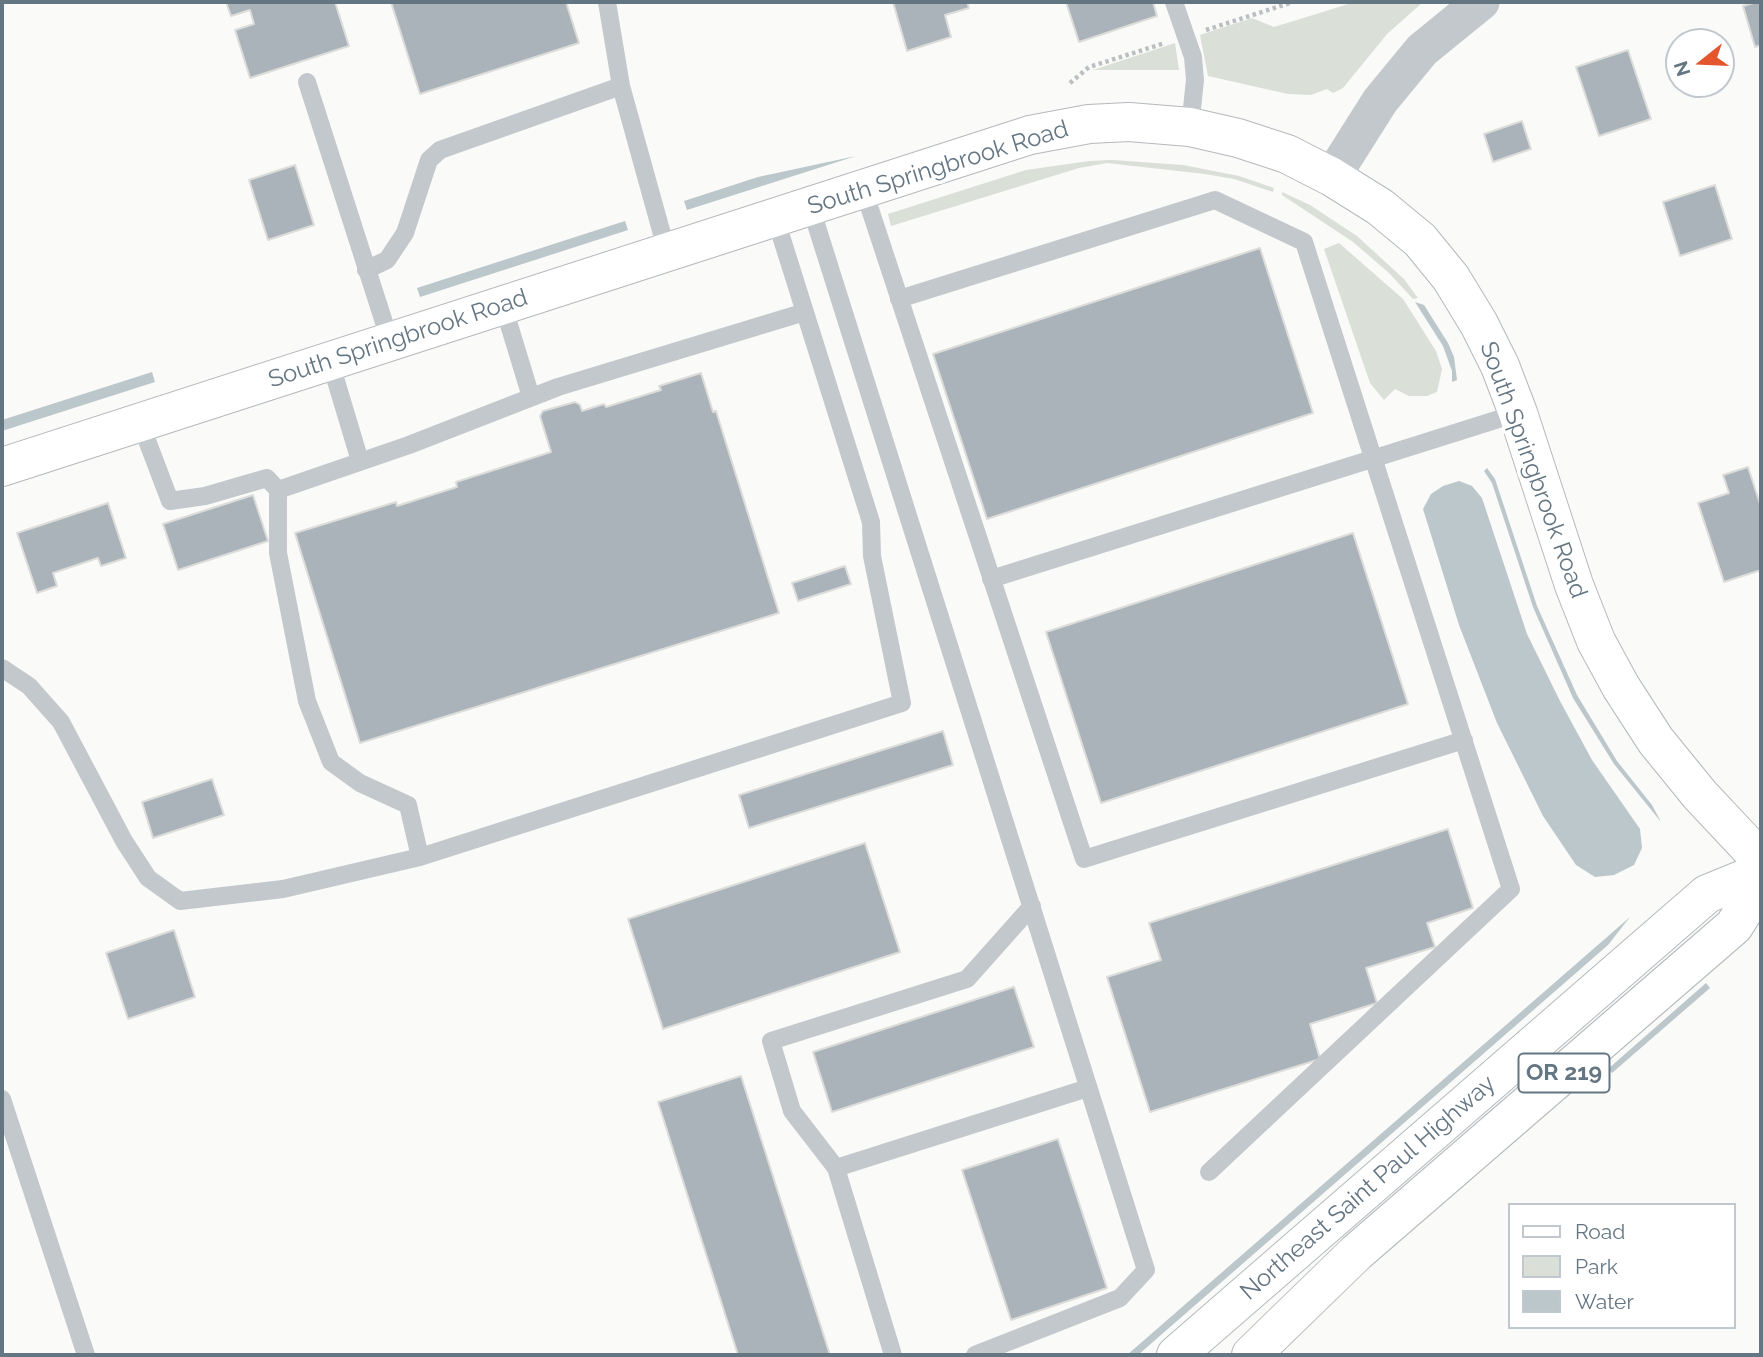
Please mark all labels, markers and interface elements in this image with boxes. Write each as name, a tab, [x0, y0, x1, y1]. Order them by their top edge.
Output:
north arrow	[1665, 28, 1735, 98]
text: N	[1669, 59, 1695, 79]
street label: South Springbrook Road	[804, 115, 1072, 221]
street label: South Springbrook Road	[265, 283, 531, 395]
street label: South Springbrook Road	[1473, 338, 1593, 602]
road number: OR 219	[1518, 1054, 1610, 1092]
street label: Northeast Saint Paul Highway	[1235, 1070, 1501, 1306]
legend	[1508, 1203, 1735, 1329]
text: Road	[1575, 1219, 1625, 1244]
text: Park	[1575, 1254, 1618, 1279]
text: Water	[1575, 1289, 1634, 1314]

